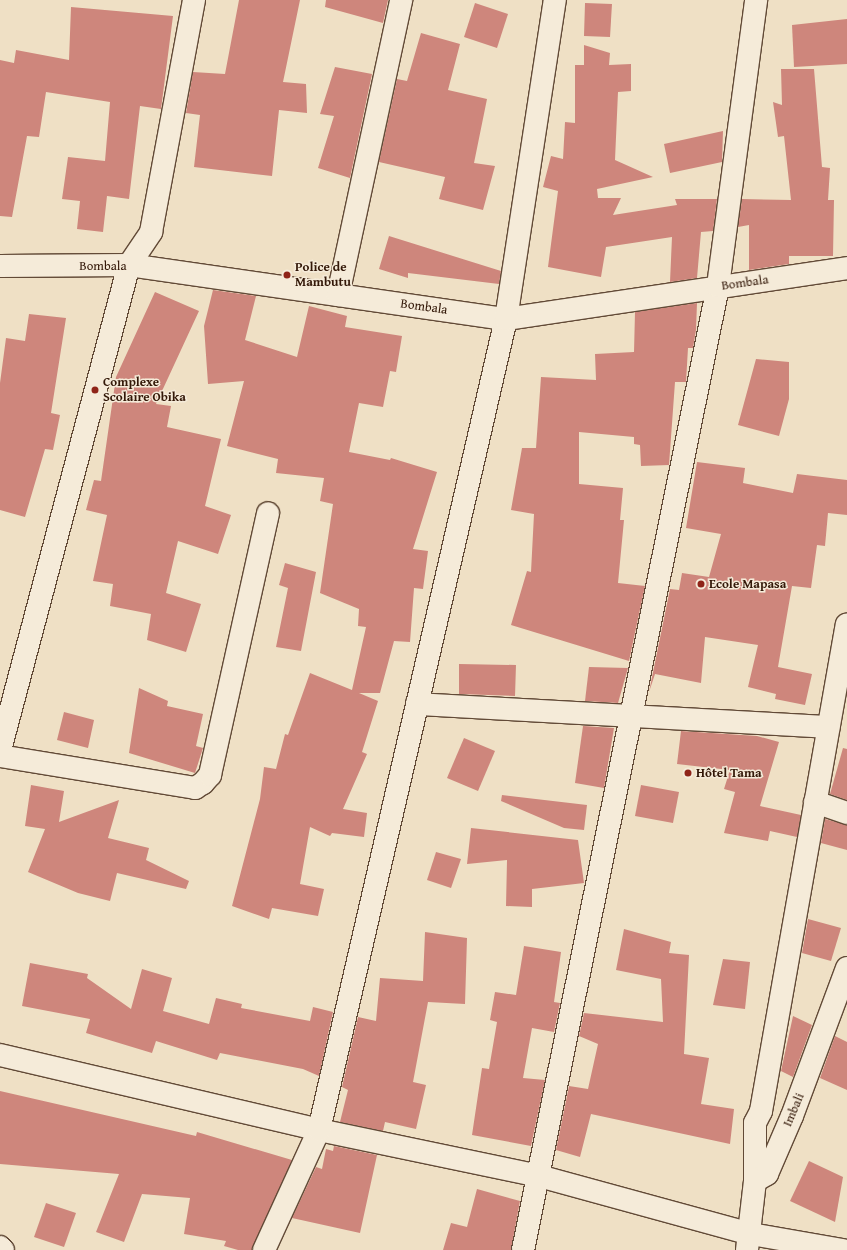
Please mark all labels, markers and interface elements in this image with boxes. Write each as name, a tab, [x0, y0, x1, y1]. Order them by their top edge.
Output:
street label: Bombala	[79, 258, 127, 274]
place label: Police de Mambutu	[295, 260, 351, 291]
marker: Police de Mambutu	[282, 270, 292, 280]
street label: Bombala	[720, 272, 770, 294]
street label: Bombala	[399, 296, 449, 318]
place label: Complexe Scolaire Obika	[103, 375, 186, 406]
marker: Complexe Scolaire Obika	[90, 385, 100, 395]
place label: Ecole Mapasa	[709, 576, 786, 592]
marker: Ecole Mapasa	[696, 579, 706, 589]
place label: Hôtel Tama	[696, 765, 762, 781]
marker: Hôtel Tama	[683, 768, 693, 778]
street label: Imbali	[780, 1091, 808, 1129]

